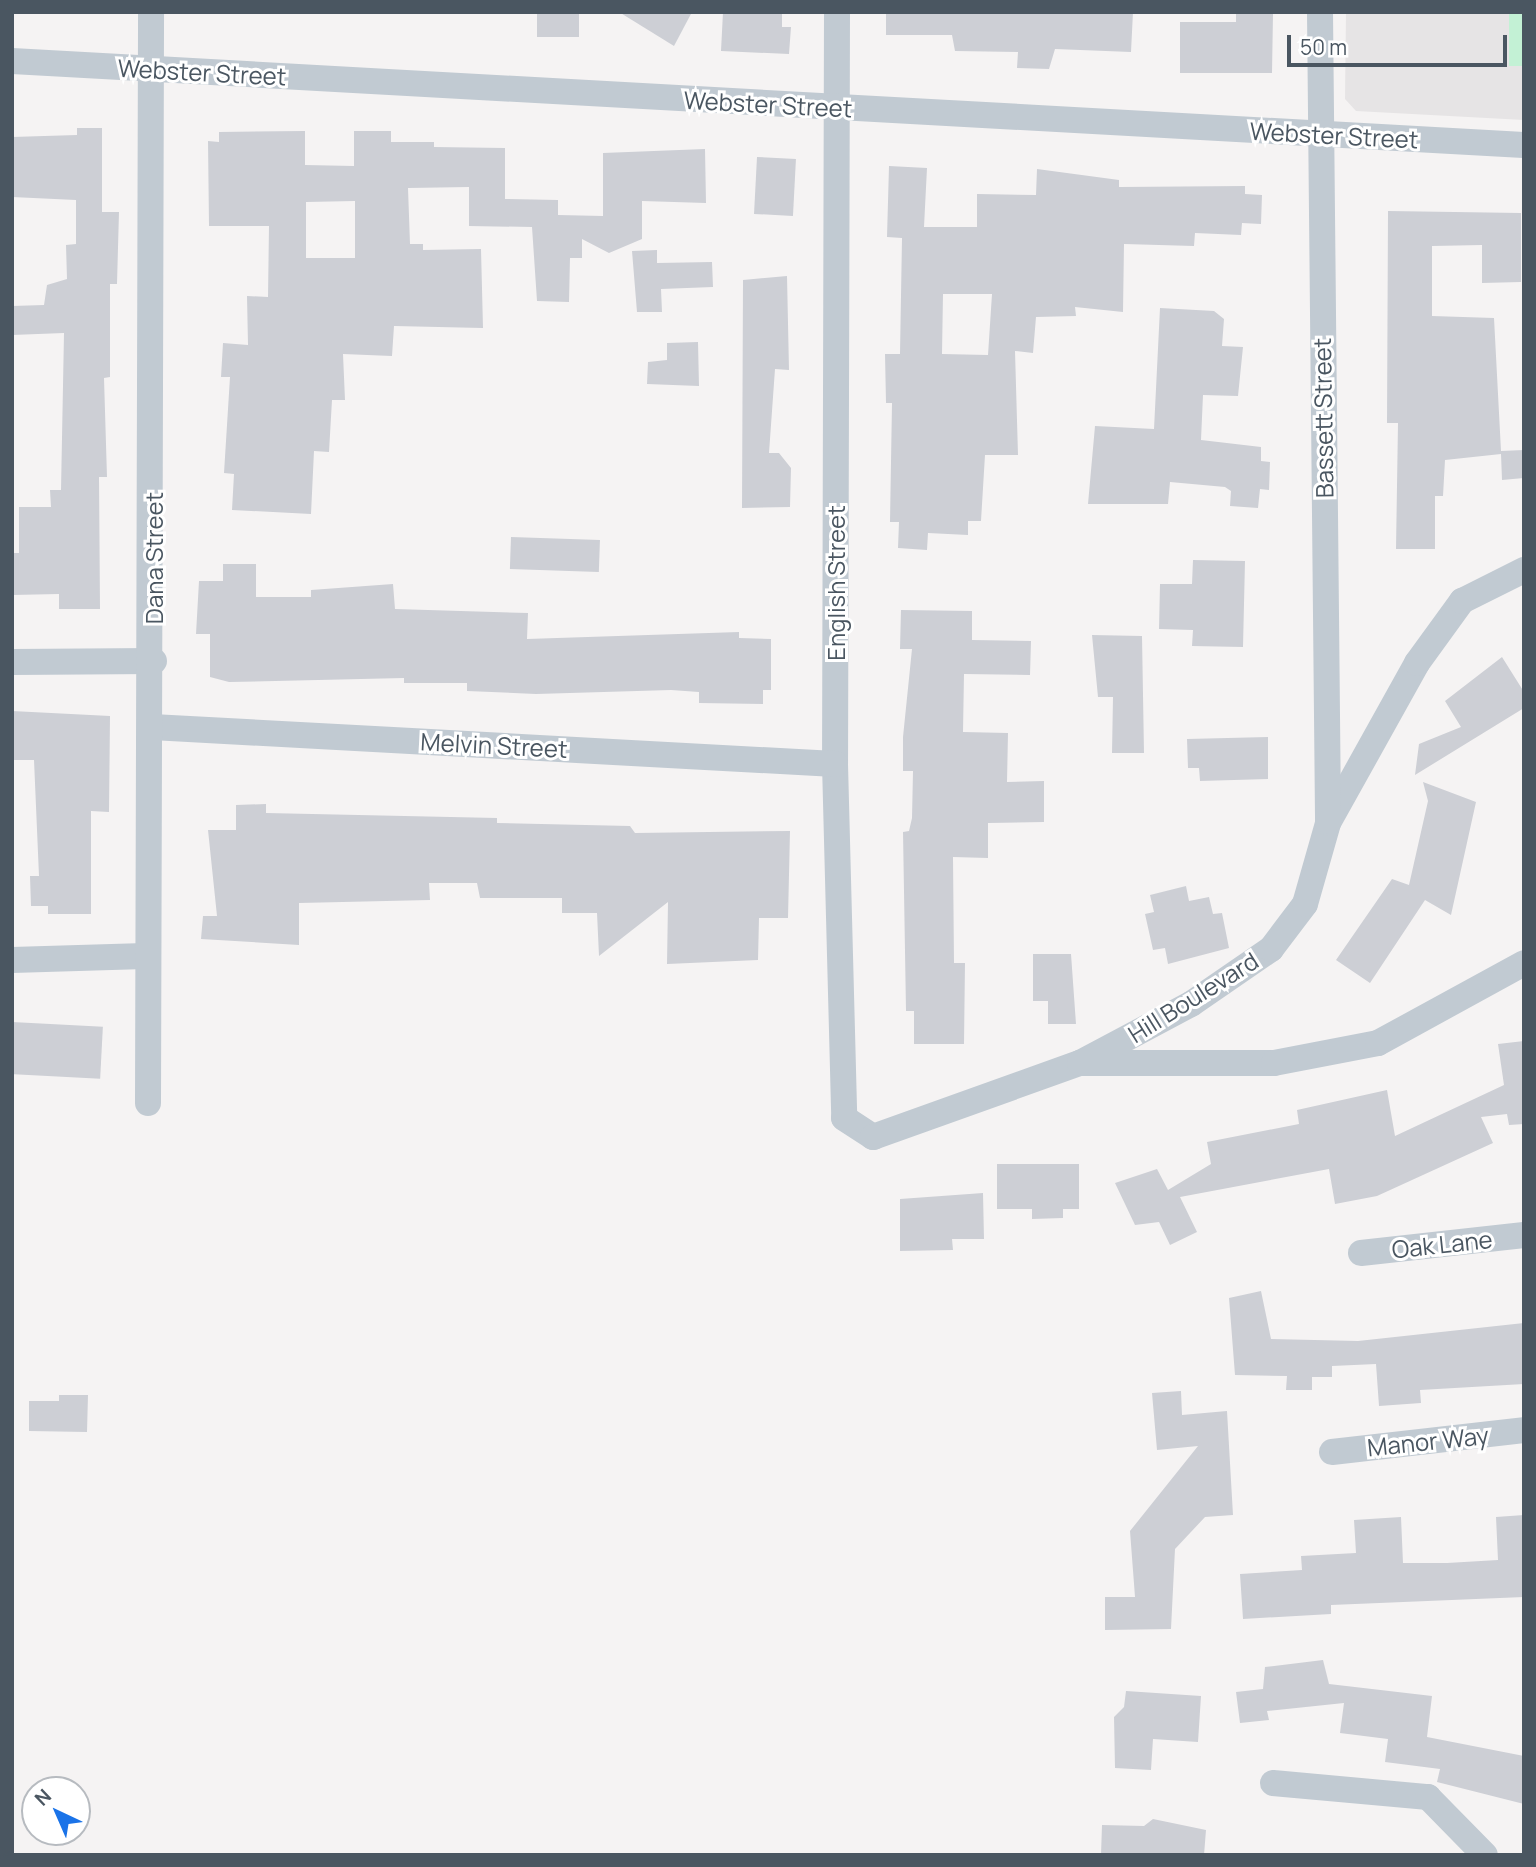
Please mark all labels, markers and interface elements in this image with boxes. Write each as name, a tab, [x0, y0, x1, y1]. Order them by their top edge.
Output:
scale bar	[1291, 21, 1512, 65]
text: 50 m	[1300, 33, 1347, 61]
street label: Webster Street	[117, 53, 287, 91]
street label: Webster Street	[683, 85, 853, 123]
street label: Webster Street	[1249, 116, 1419, 154]
street label: Bassett Street	[1307, 338, 1339, 498]
street label: Dana Street	[140, 492, 168, 624]
street label: English Street	[822, 505, 850, 661]
street label: Melvin Street	[420, 727, 568, 763]
street label: Hill Boulevard	[1123, 946, 1263, 1048]
street label: Oak Lane	[1390, 1224, 1494, 1264]
street label: Manor Way	[1366, 1420, 1490, 1462]
north arrow	[21, 1776, 91, 1846]
text: N	[29, 1783, 57, 1811]

